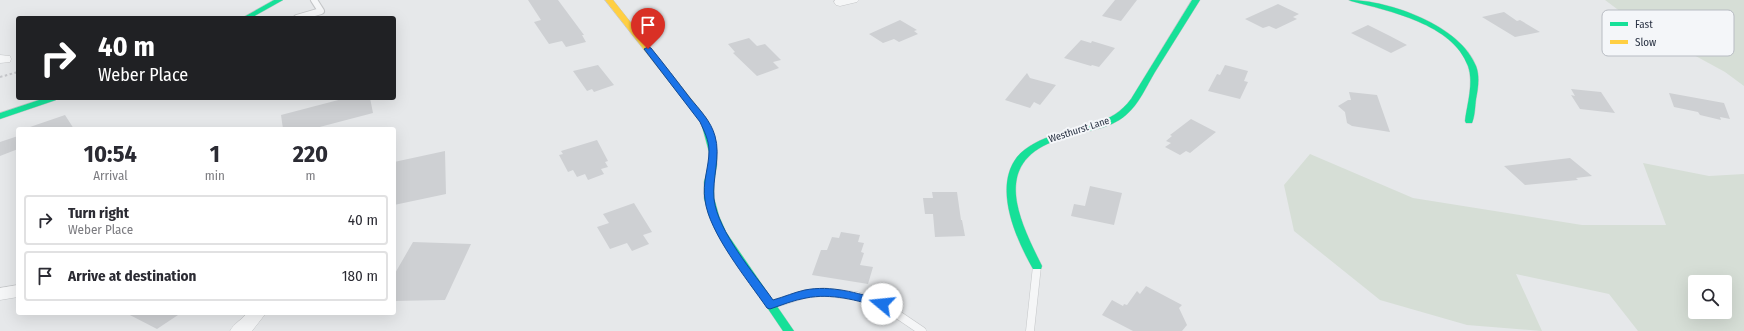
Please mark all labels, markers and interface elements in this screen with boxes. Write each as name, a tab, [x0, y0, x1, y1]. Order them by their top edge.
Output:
pin	[631, 8, 665, 49]
legend	[1602, 10, 1734, 56]
icon: arrive	[637, 14, 659, 36]
text: Fast	[1635, 18, 1653, 31]
text: 40 m	[98, 30, 155, 63]
icon: right	[32, 32, 84, 84]
text: Slow	[1635, 36, 1656, 49]
text: Weber Place	[98, 64, 188, 86]
street label: Westhurst Lane	[1047, 115, 1111, 145]
text: 10:54	[84, 140, 137, 168]
text: 1	[210, 140, 220, 168]
text: 220	[293, 140, 328, 168]
text: Arrival	[93, 168, 128, 183]
text: min	[205, 168, 225, 183]
text: m	[305, 168, 315, 183]
text: Turn right	[68, 204, 129, 222]
icon: right	[34, 209, 56, 231]
text: 40 m	[348, 211, 378, 229]
text: Weber Place	[68, 222, 133, 237]
icon: arrive	[34, 265, 56, 287]
text: Arrive at destination	[68, 267, 196, 285]
text: 180 m	[342, 267, 378, 285]
map controls	[1688, 275, 1732, 319]
button: search	[1688, 275, 1732, 319]
position arrow	[861, 283, 903, 325]

